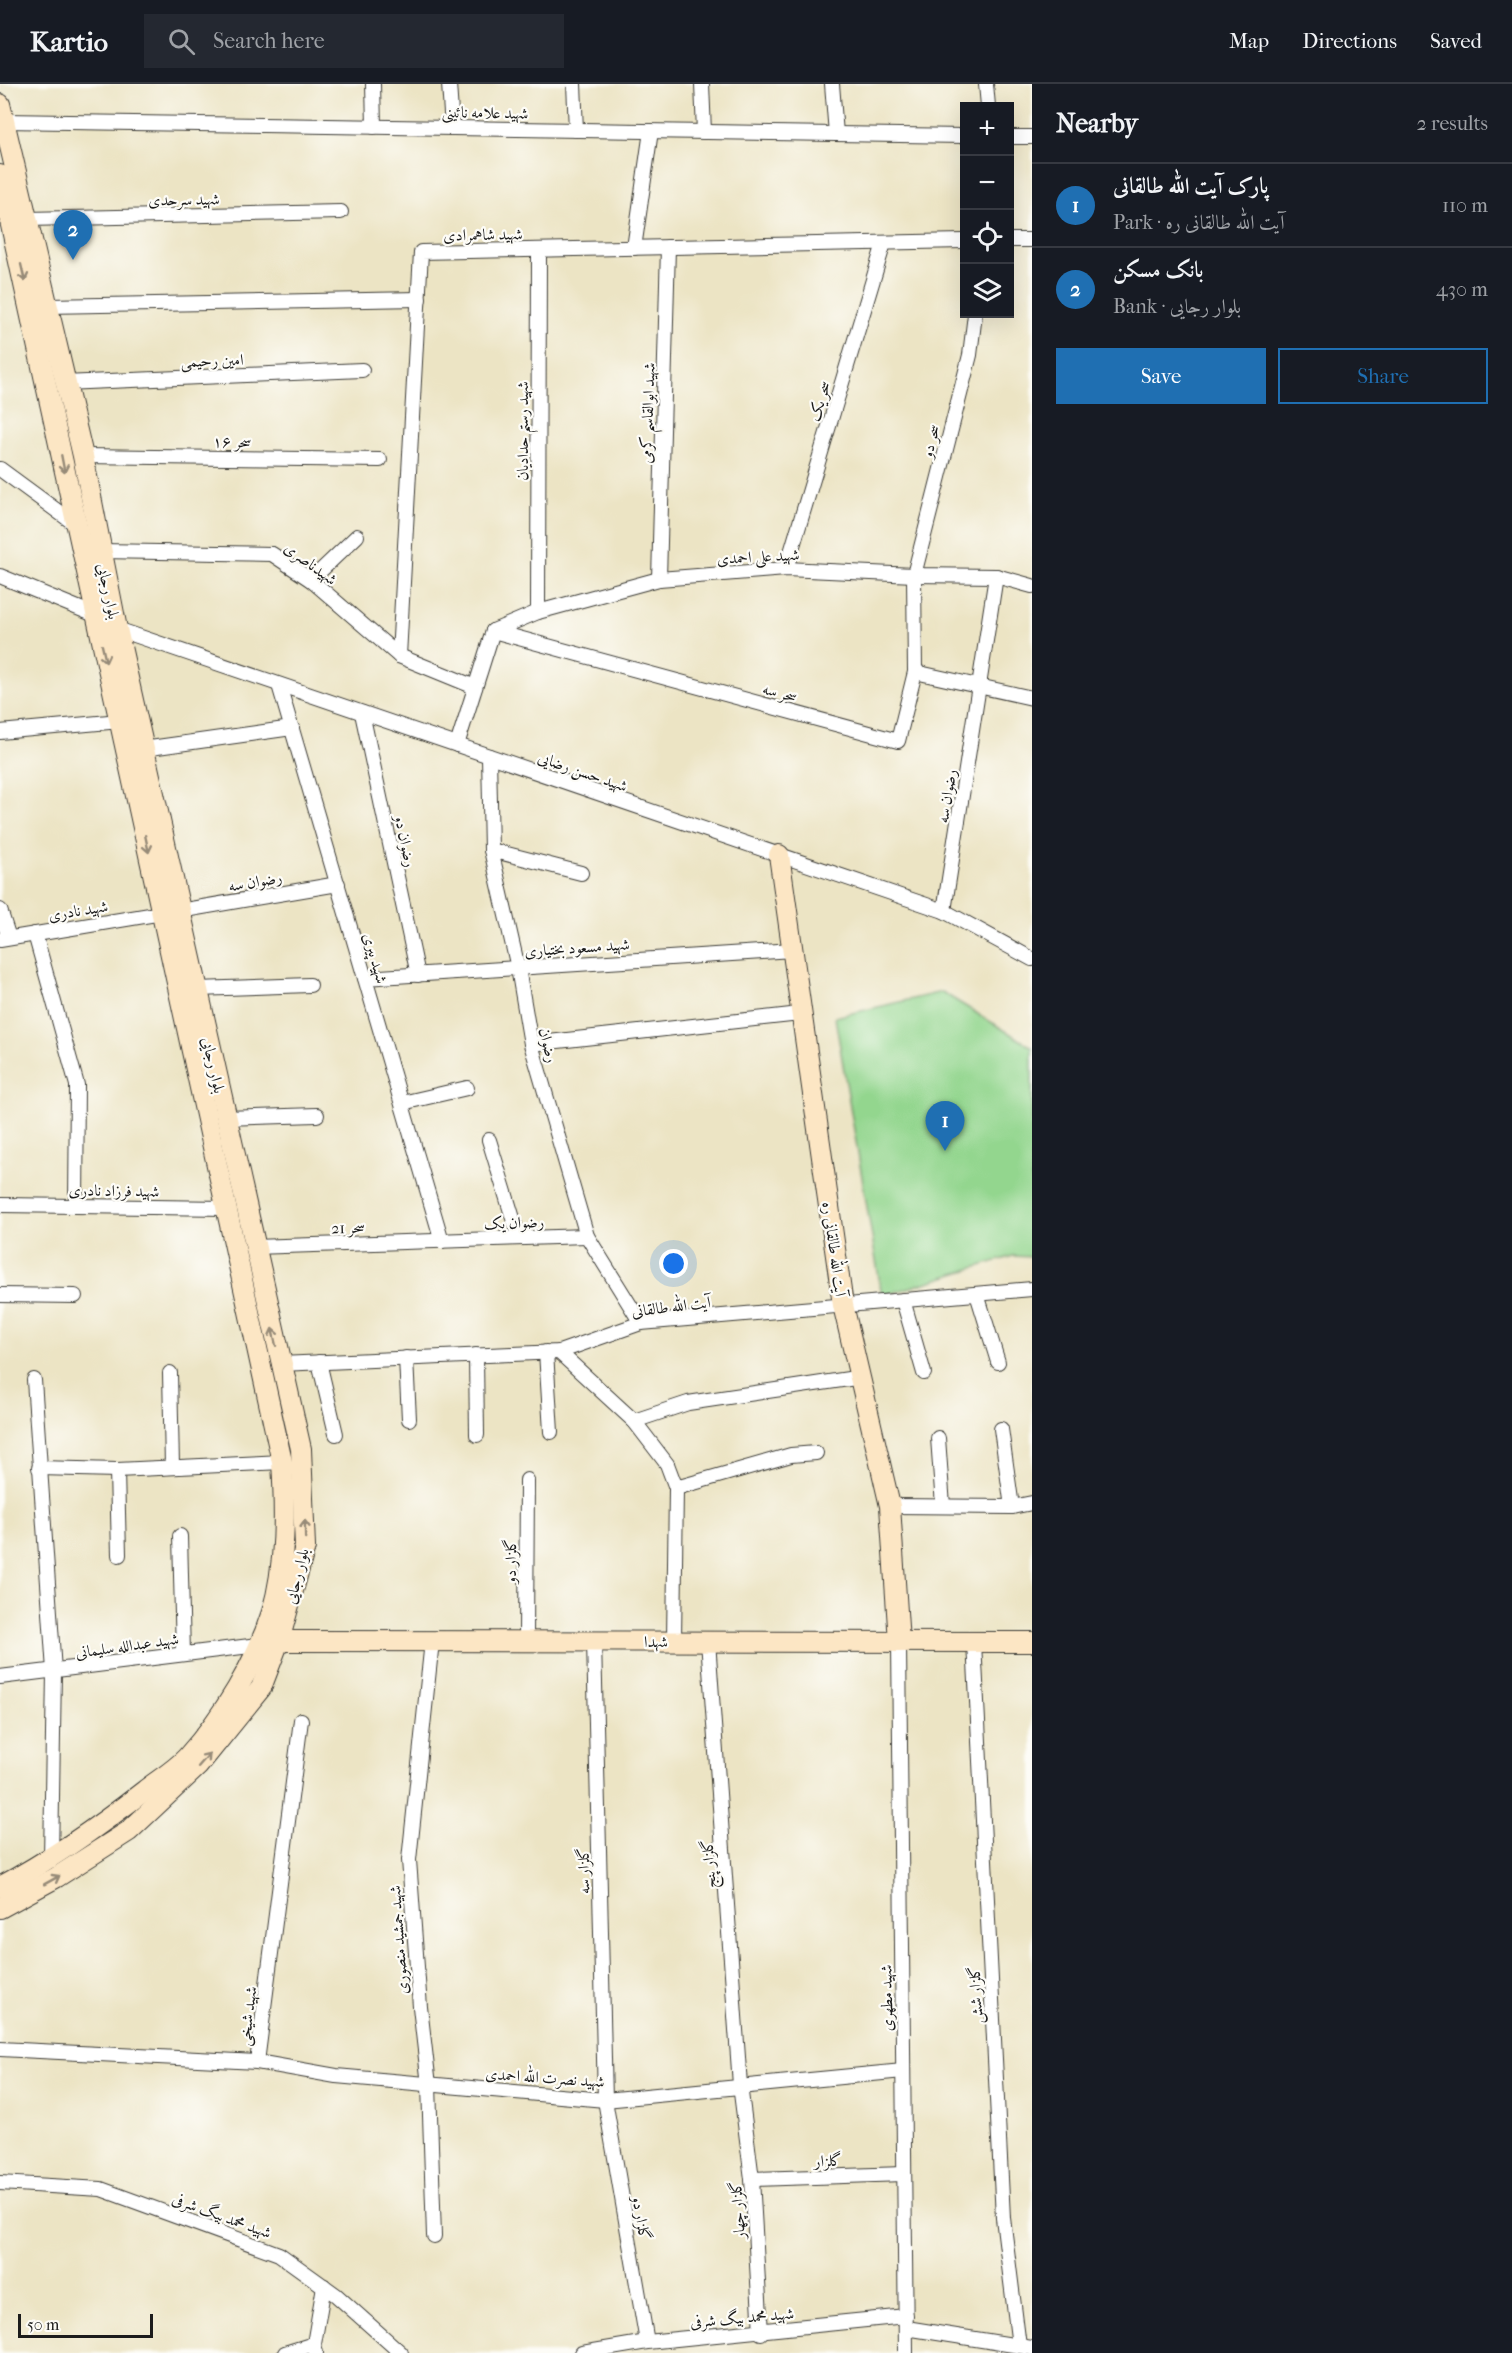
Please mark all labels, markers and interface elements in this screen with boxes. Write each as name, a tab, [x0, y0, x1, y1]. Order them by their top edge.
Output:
search box	[144, 14, 564, 68]
text: Kartio	[30, 25, 108, 58]
icon: search	[165, 25, 198, 58]
text: Search here	[213, 28, 325, 54]
text: Map	[1229, 29, 1269, 53]
text: Directions	[1302, 29, 1397, 53]
text: Saved	[1430, 29, 1482, 53]
street label: شهید علامه‌ نائینی	[441, 102, 529, 125]
map controls	[960, 102, 1014, 318]
button: +	[960, 102, 1014, 156]
text: Nearby	[1056, 108, 1138, 139]
text: 2 results	[1417, 112, 1488, 135]
button: −	[960, 156, 1014, 210]
text: پارک آیت الله طالقانی	[1113, 173, 1268, 199]
street label: شهید سرحدی	[148, 189, 220, 211]
text: 1	[1072, 194, 1079, 217]
text: 110 m	[1442, 194, 1488, 217]
pin: 2	[54, 210, 92, 260]
button: locate	[960, 210, 1014, 264]
text: Park · آیت الله طالقانی ره	[1113, 211, 1285, 234]
street label: شهید شاهمرادی	[443, 224, 523, 246]
text: بانک مسکن	[1113, 257, 1204, 283]
one-way arrow	[17, 263, 29, 282]
button: layers	[960, 264, 1014, 318]
text: 2	[1070, 278, 1081, 301]
text: 430 m	[1436, 278, 1488, 301]
text: Bank · بلوار رجایی	[1113, 295, 1241, 318]
button: Save	[1056, 348, 1266, 404]
button: Share	[1278, 348, 1488, 404]
street label: امین رحیمی	[180, 350, 244, 373]
street label: شهید ابوالقاسم کرمی	[636, 362, 666, 464]
street label: سحر یک	[804, 379, 836, 424]
street label: شهید رستم حدادیان	[513, 381, 539, 481]
street label: سحر دو	[917, 422, 945, 462]
street label: سحر ۱۶	[212, 432, 252, 452]
one-way arrow	[58, 453, 69, 473]
street label: شهیدناصری	[280, 538, 341, 590]
street label: شهید علی احمدی	[716, 545, 800, 570]
street label: بلوار رجایی	[92, 561, 124, 621]
one-way arrow	[99, 644, 111, 663]
street label: سحر سه	[760, 679, 799, 707]
street label: شهید حسن رضایی	[535, 747, 630, 798]
street label: رضوان سه	[933, 768, 961, 825]
street label: رضوان دو	[389, 811, 420, 869]
one-way arrow	[142, 834, 153, 854]
street label: رضوان سه	[227, 867, 284, 897]
street label: شهید نادری	[47, 896, 109, 926]
street label: شهید پیری	[357, 931, 392, 986]
street label: شهید مسعود بختیاری	[524, 934, 630, 962]
street label: رضوان	[534, 1026, 562, 1065]
street label: بلوار رجایی	[197, 1035, 229, 1095]
pin: 1	[926, 1102, 964, 1151]
street label: شهید فرزاد نادری	[68, 1180, 160, 1202]
street label: آیت الله طالقانی ره	[817, 1200, 854, 1299]
street label: رضوان یک	[484, 1212, 545, 1234]
street label: سحر 21	[331, 1217, 365, 1239]
your location	[659, 1249, 688, 1278]
street label: آیت الله طالقانی	[630, 1289, 713, 1322]
one-way arrow	[268, 1328, 280, 1347]
one-way arrow	[299, 1519, 310, 1539]
street label: گلزار دو	[501, 1539, 521, 1585]
street label: بلوار رجایی	[280, 1546, 314, 1606]
street label: شهید عبدالله سلیمانی	[74, 1629, 180, 1663]
street label: شهدا	[644, 1632, 668, 1652]
one-way arrow	[197, 1752, 211, 1767]
street label: گلزار پنج	[697, 1839, 725, 1889]
street label: گلزار سه	[574, 1848, 594, 1894]
one-way arrow	[42, 1874, 60, 1885]
street label: شهید جمشید منصوری	[385, 1885, 413, 1995]
street label: شهید مطهری	[876, 1964, 898, 2032]
street label: گلزار شش	[965, 1966, 987, 2024]
street label: شهید شیخی	[234, 1985, 263, 2047]
street label: شهید نصرت الله احمدی	[485, 2061, 606, 2092]
street label: گلزار	[812, 2151, 842, 2172]
street label: گلزار چهار	[726, 2180, 750, 2242]
street label: شهید محمد بیگ شرفی	[169, 2188, 274, 2243]
street label: گلزار دو	[627, 2192, 655, 2242]
street label: شهید محمد بیگ شرفی	[689, 2302, 795, 2333]
scale bar	[18, 2311, 153, 2338]
text: 50 m	[27, 2315, 59, 2334]

